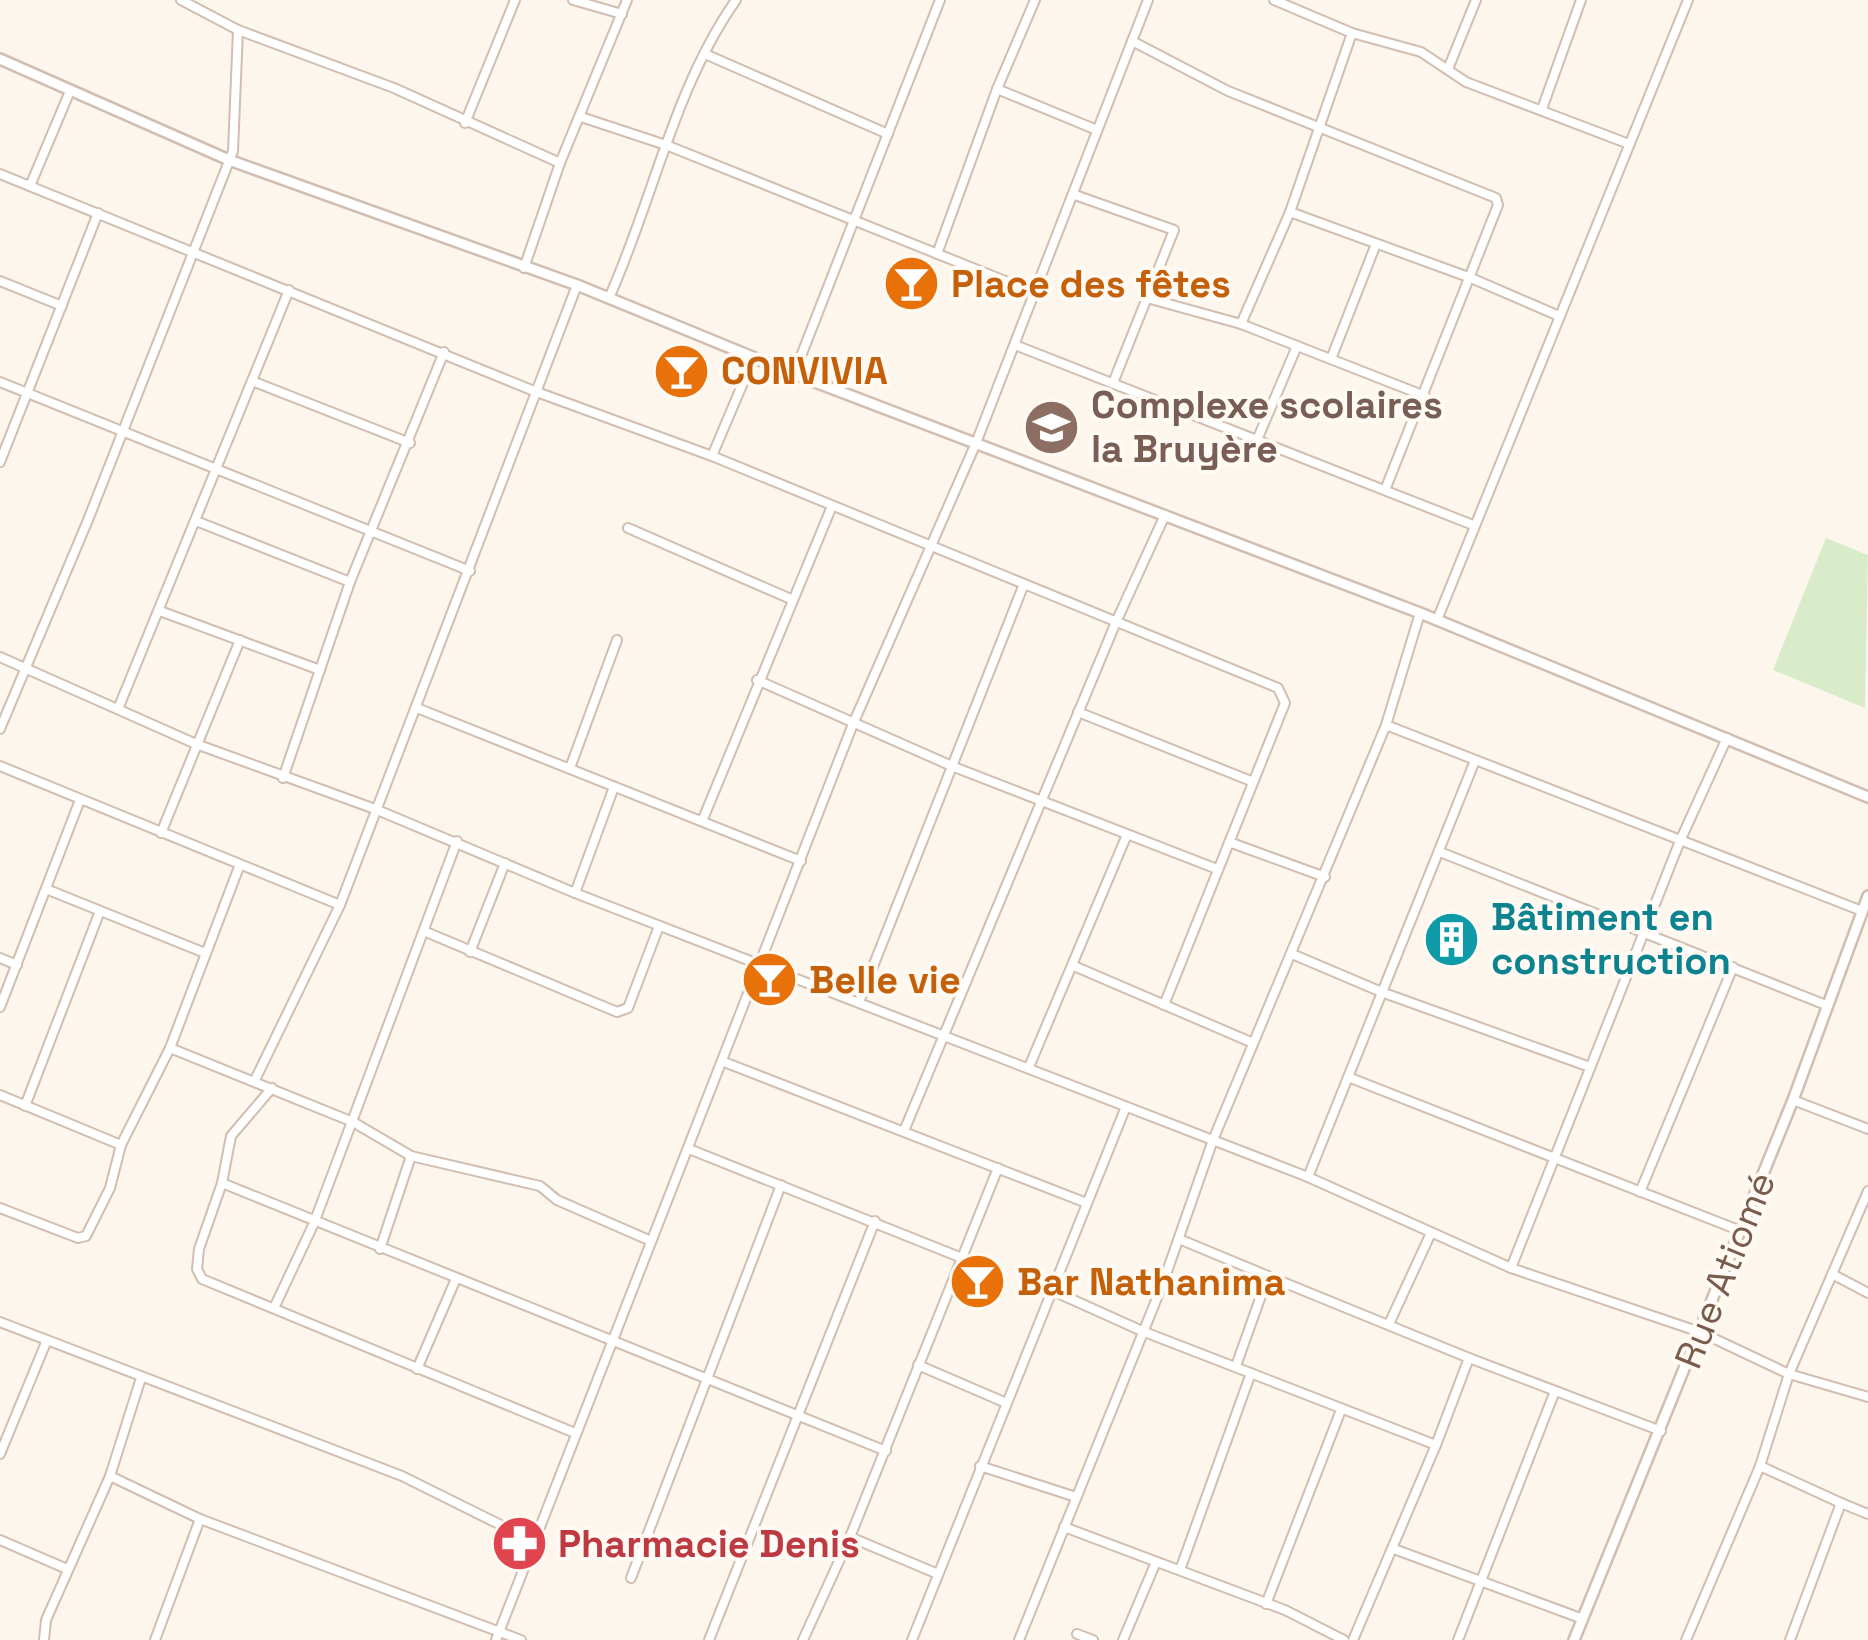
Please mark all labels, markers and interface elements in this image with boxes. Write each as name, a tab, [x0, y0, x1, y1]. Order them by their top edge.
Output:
bar icon: Place des fêtes	[882, 254, 942, 314]
place label: Place des fêtes	[951, 260, 1231, 308]
bar icon: CONVIVIA	[652, 341, 712, 401]
place label: CONVIVIA	[721, 347, 888, 395]
place label: Complexe scolaires la Bruyère	[1091, 381, 1443, 473]
school or university icon: Complexe scolaires la Bruyère	[1022, 397, 1082, 457]
place label: Bâtiment en construction	[1491, 893, 1731, 985]
building icon: Bâtiment en construction	[1422, 909, 1482, 969]
bar icon: Belle vie	[740, 950, 800, 1010]
place label: Belle vie	[809, 956, 961, 1004]
street label: Rue Atiomé	[1664, 1165, 1786, 1375]
bar icon: Bar Nathanima	[948, 1252, 1008, 1312]
place label: Bar Nathanima	[1017, 1258, 1286, 1306]
pharmacy icon: Pharmacie Denis	[489, 1514, 549, 1574]
place label: Pharmacie Denis	[558, 1520, 860, 1568]

